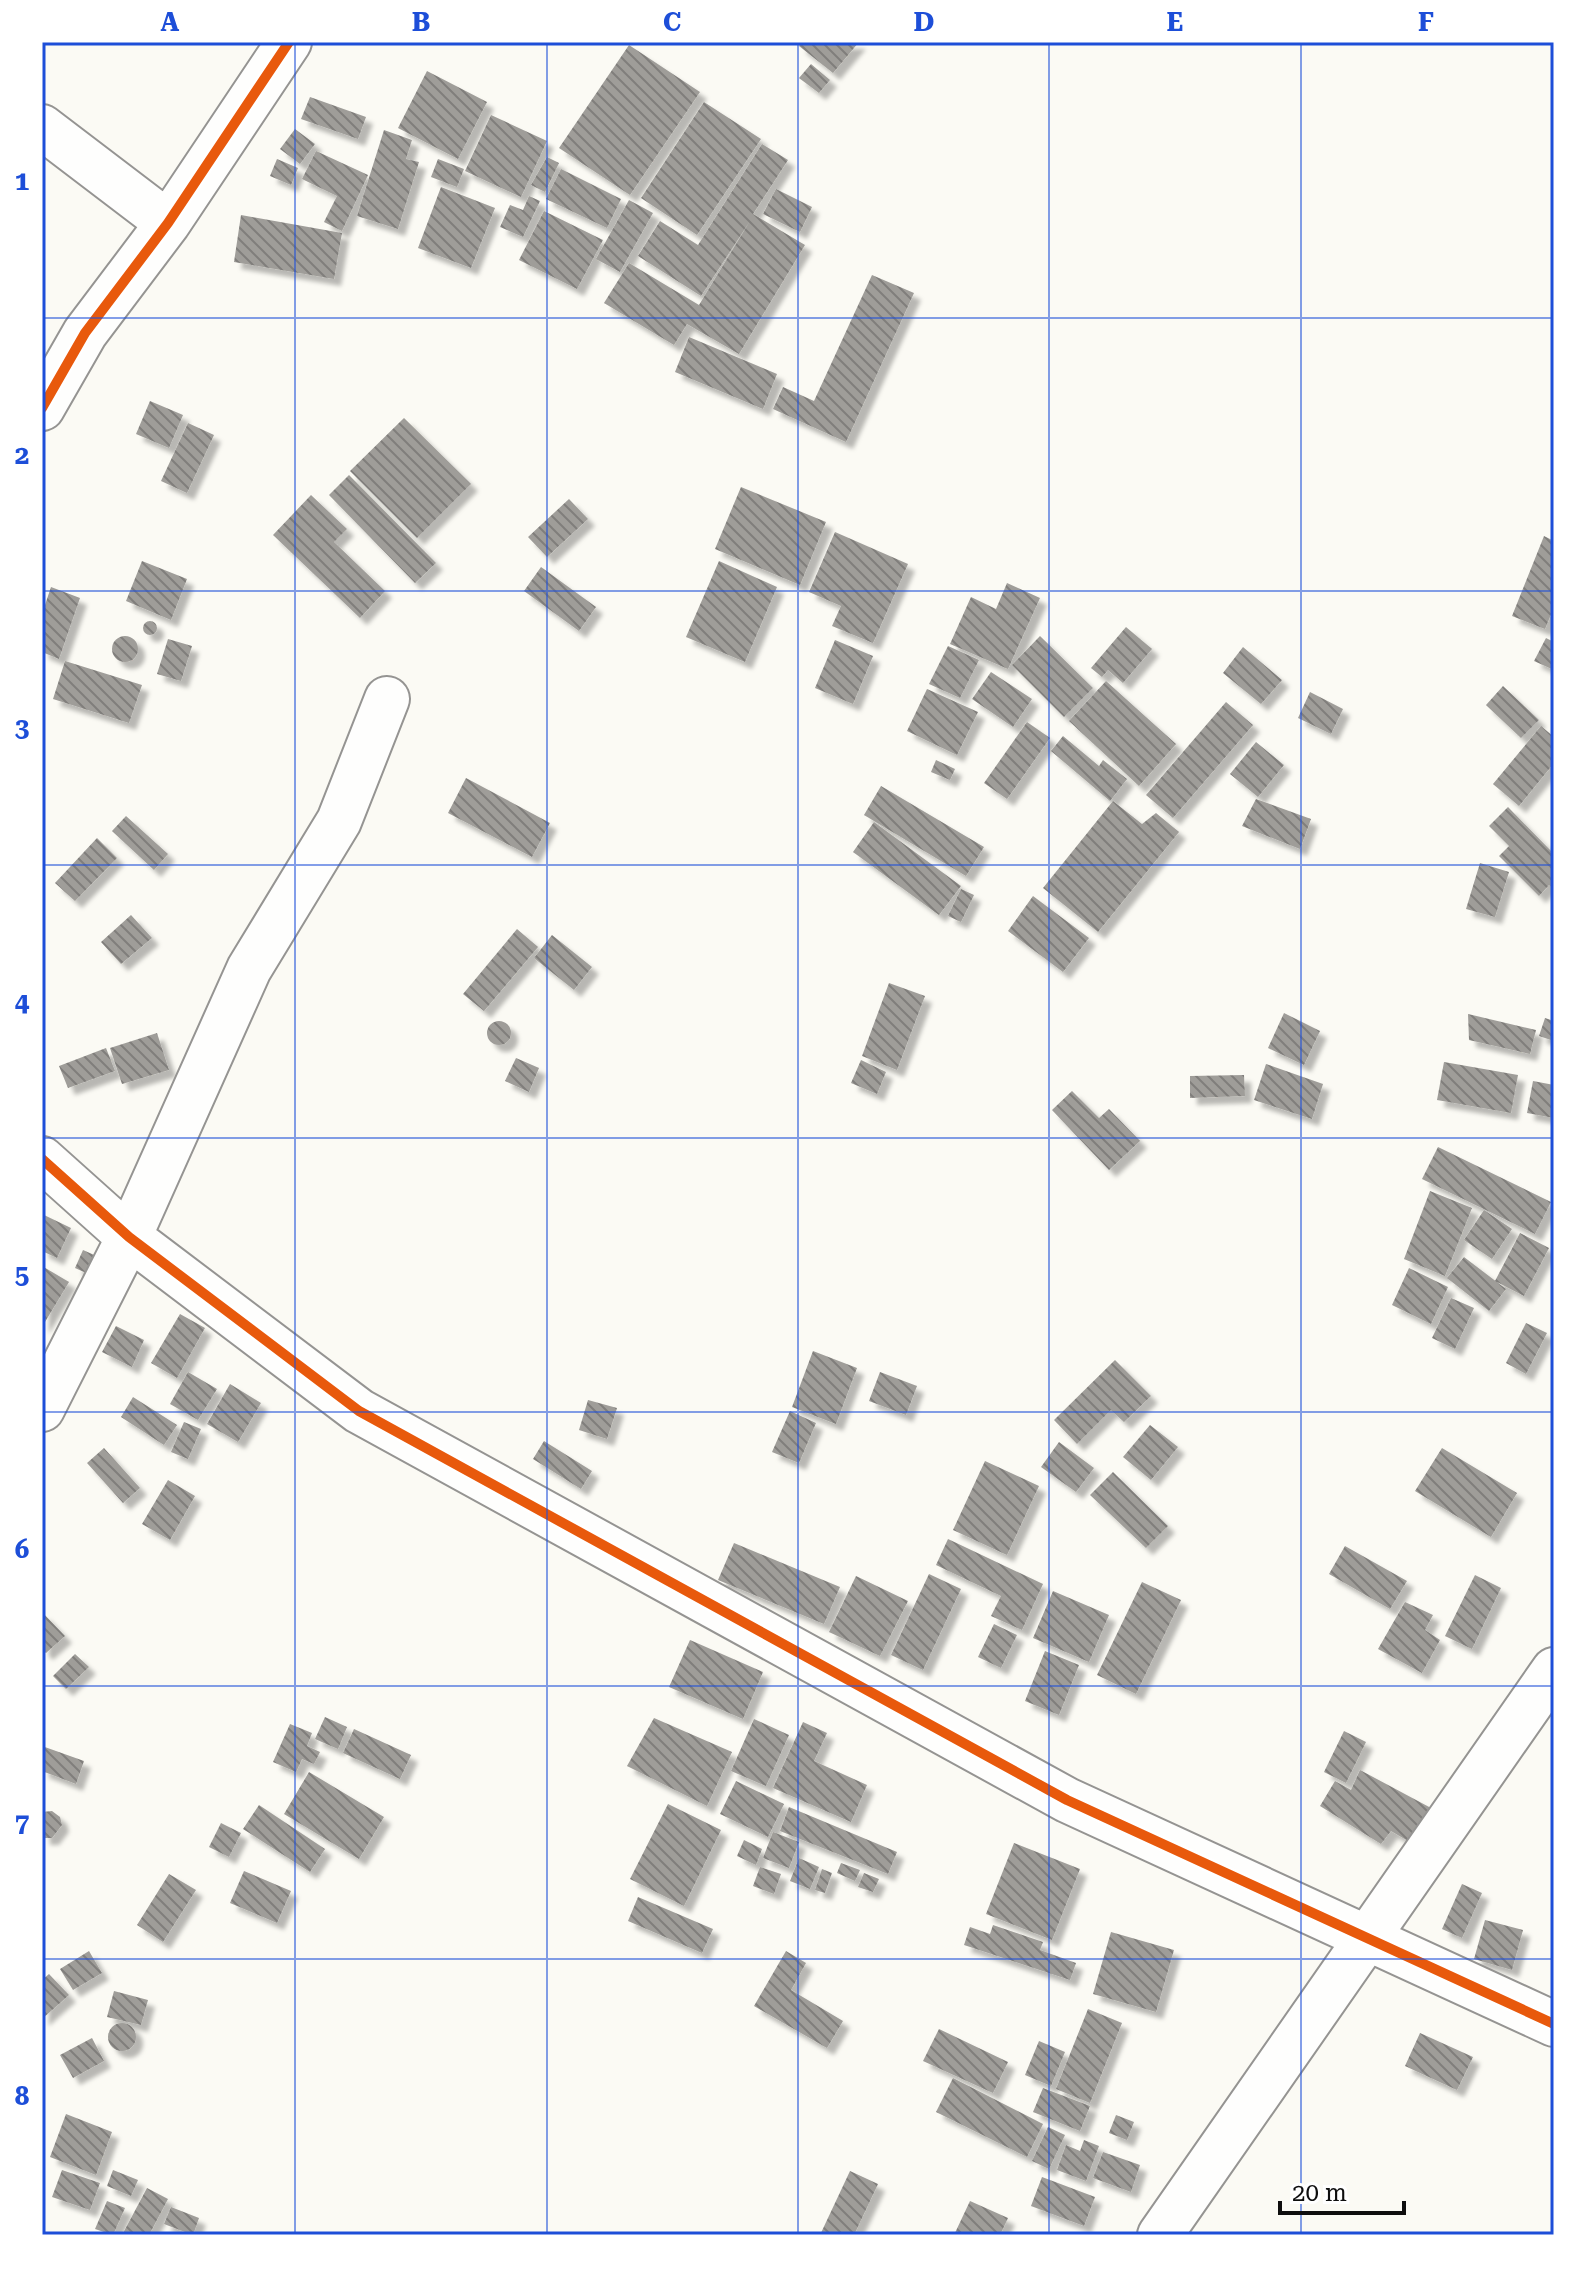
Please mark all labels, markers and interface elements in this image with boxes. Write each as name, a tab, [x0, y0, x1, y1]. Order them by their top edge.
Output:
text: A	[161, 7, 180, 37]
text: B	[412, 7, 430, 37]
text: C	[663, 7, 681, 37]
text: D	[914, 7, 934, 37]
text: E	[1167, 7, 1183, 37]
text: F	[1418, 7, 1434, 37]
text: 1	[15, 166, 29, 196]
text: 2	[15, 440, 29, 470]
text: 3	[15, 713, 29, 743]
text: 4	[15, 987, 30, 1017]
text: 5	[15, 1260, 29, 1290]
text: 6	[15, 1534, 29, 1564]
text: 7	[15, 1808, 29, 1838]
text: 8	[15, 2081, 30, 2111]
scale bar	[1280, 2165, 1404, 2215]
text: 20 m	[1292, 2179, 1347, 2207]

